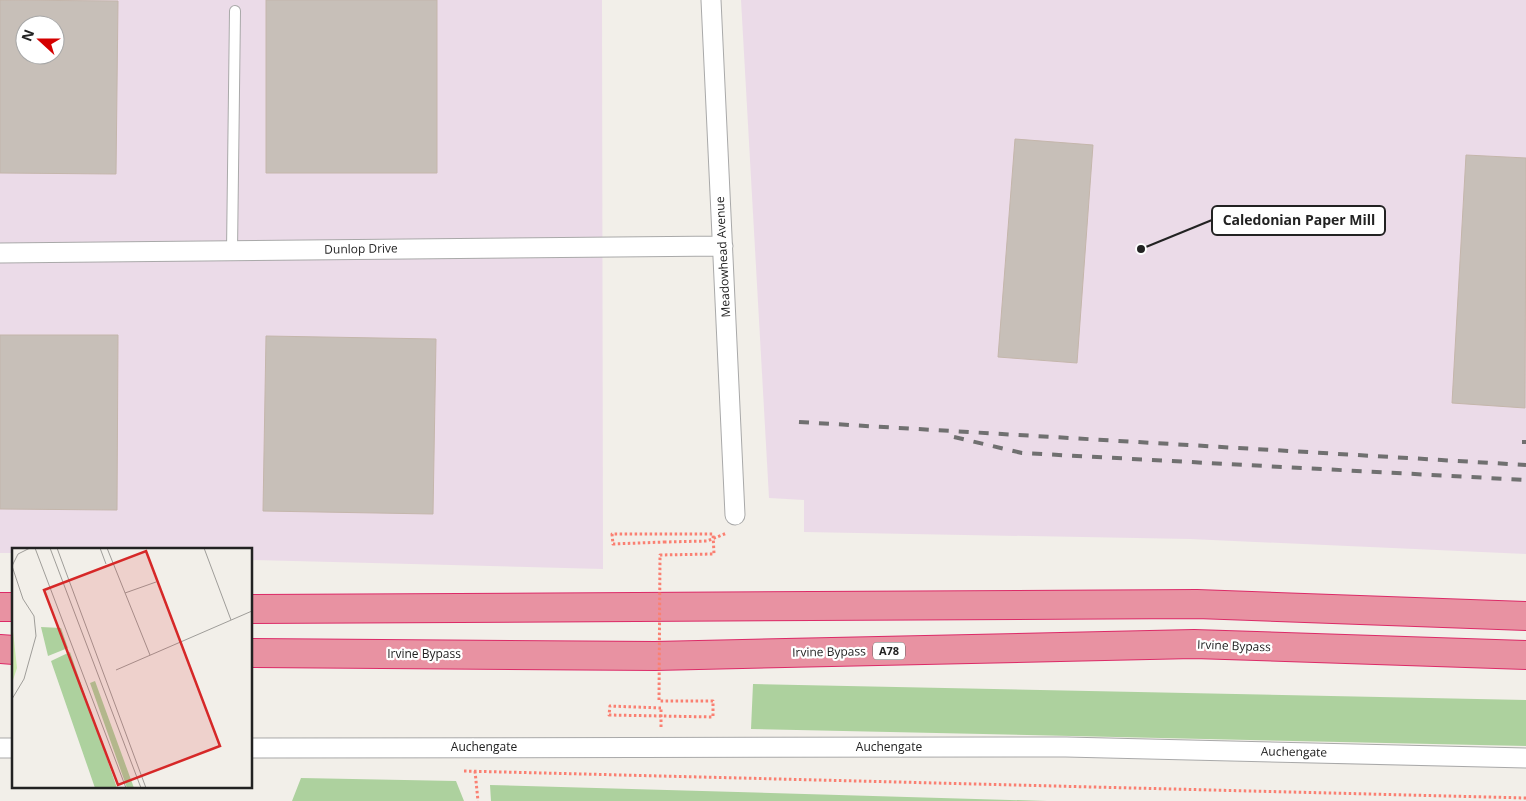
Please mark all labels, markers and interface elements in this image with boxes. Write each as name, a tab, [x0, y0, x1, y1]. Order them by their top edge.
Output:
north arrow	[15, 15, 65, 65]
text: N	[16, 26, 38, 44]
street label: Meadowhead Avenue	[711, 196, 734, 318]
callout: Caledonian Paper Mill	[1212, 206, 1385, 235]
text: Caledonian Paper Mill	[1223, 210, 1375, 229]
street label: Dunlop Drive	[324, 239, 398, 258]
inset map	[12, 548, 252, 788]
street label: Irvine Bypass	[1197, 636, 1271, 655]
street label: Irvine Bypass	[792, 642, 866, 661]
road number: A78	[873, 642, 905, 659]
street label: Irvine Bypass	[387, 645, 461, 662]
street label: Auchengate	[451, 738, 517, 755]
street label: Auchengate	[856, 738, 922, 755]
street label: Auchengate	[1261, 742, 1328, 761]

